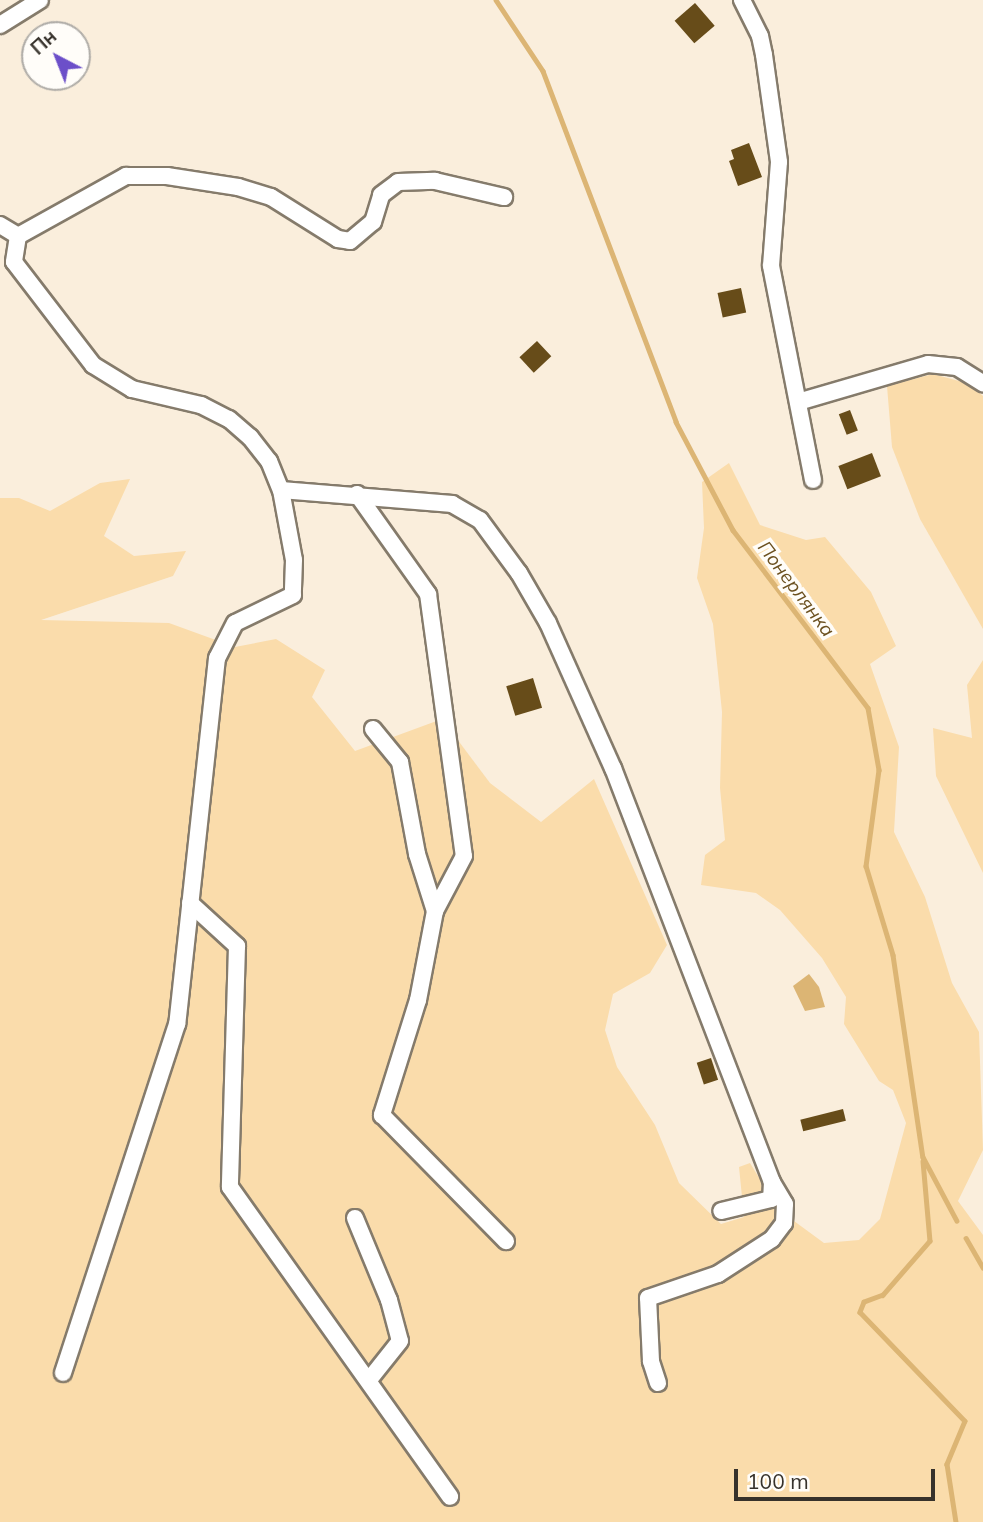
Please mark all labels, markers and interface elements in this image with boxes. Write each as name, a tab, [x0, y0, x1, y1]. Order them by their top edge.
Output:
north arrow	[21, 21, 91, 91]
text: Пн	[25, 24, 61, 60]
water label: Понерлянка	[753, 537, 839, 641]
scale bar	[738, 1456, 939, 1500]
text: 100 m	[747, 1468, 809, 1494]

